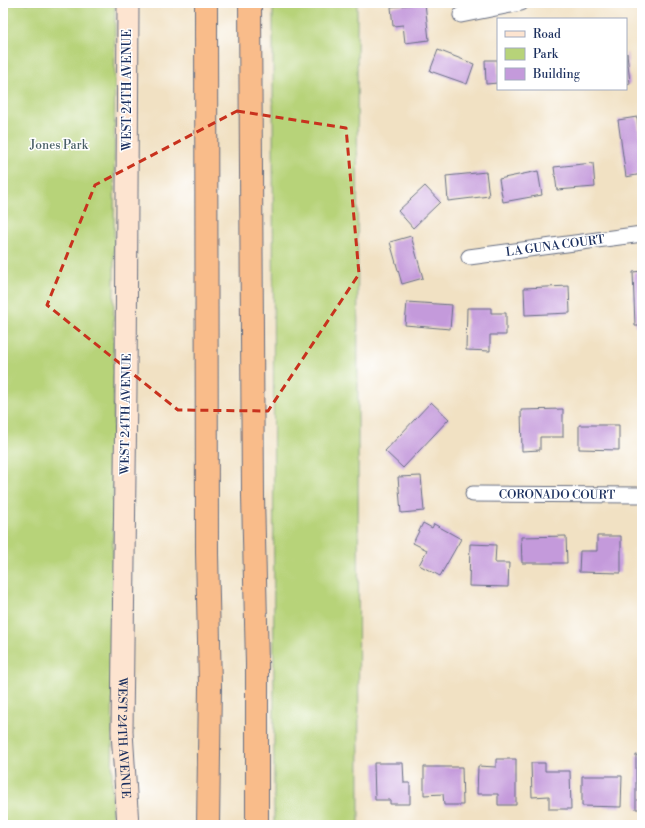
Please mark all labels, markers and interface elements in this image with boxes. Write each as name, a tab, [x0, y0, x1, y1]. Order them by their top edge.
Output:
legend	[497, 18, 627, 90]
text: Road	[533, 27, 561, 42]
street label: WEST 24TH AVENUE	[120, 29, 135, 152]
text: Park	[533, 47, 559, 62]
text: Building	[532, 67, 581, 82]
park label: Jones Park	[29, 138, 89, 153]
street label: LA GUNA COURT	[505, 231, 606, 260]
street label: WEST 24TH AVENUE	[117, 353, 135, 476]
street label: CORONADO COURT	[499, 487, 616, 502]
street label: WEST 24TH AVENUE	[114, 676, 134, 799]

